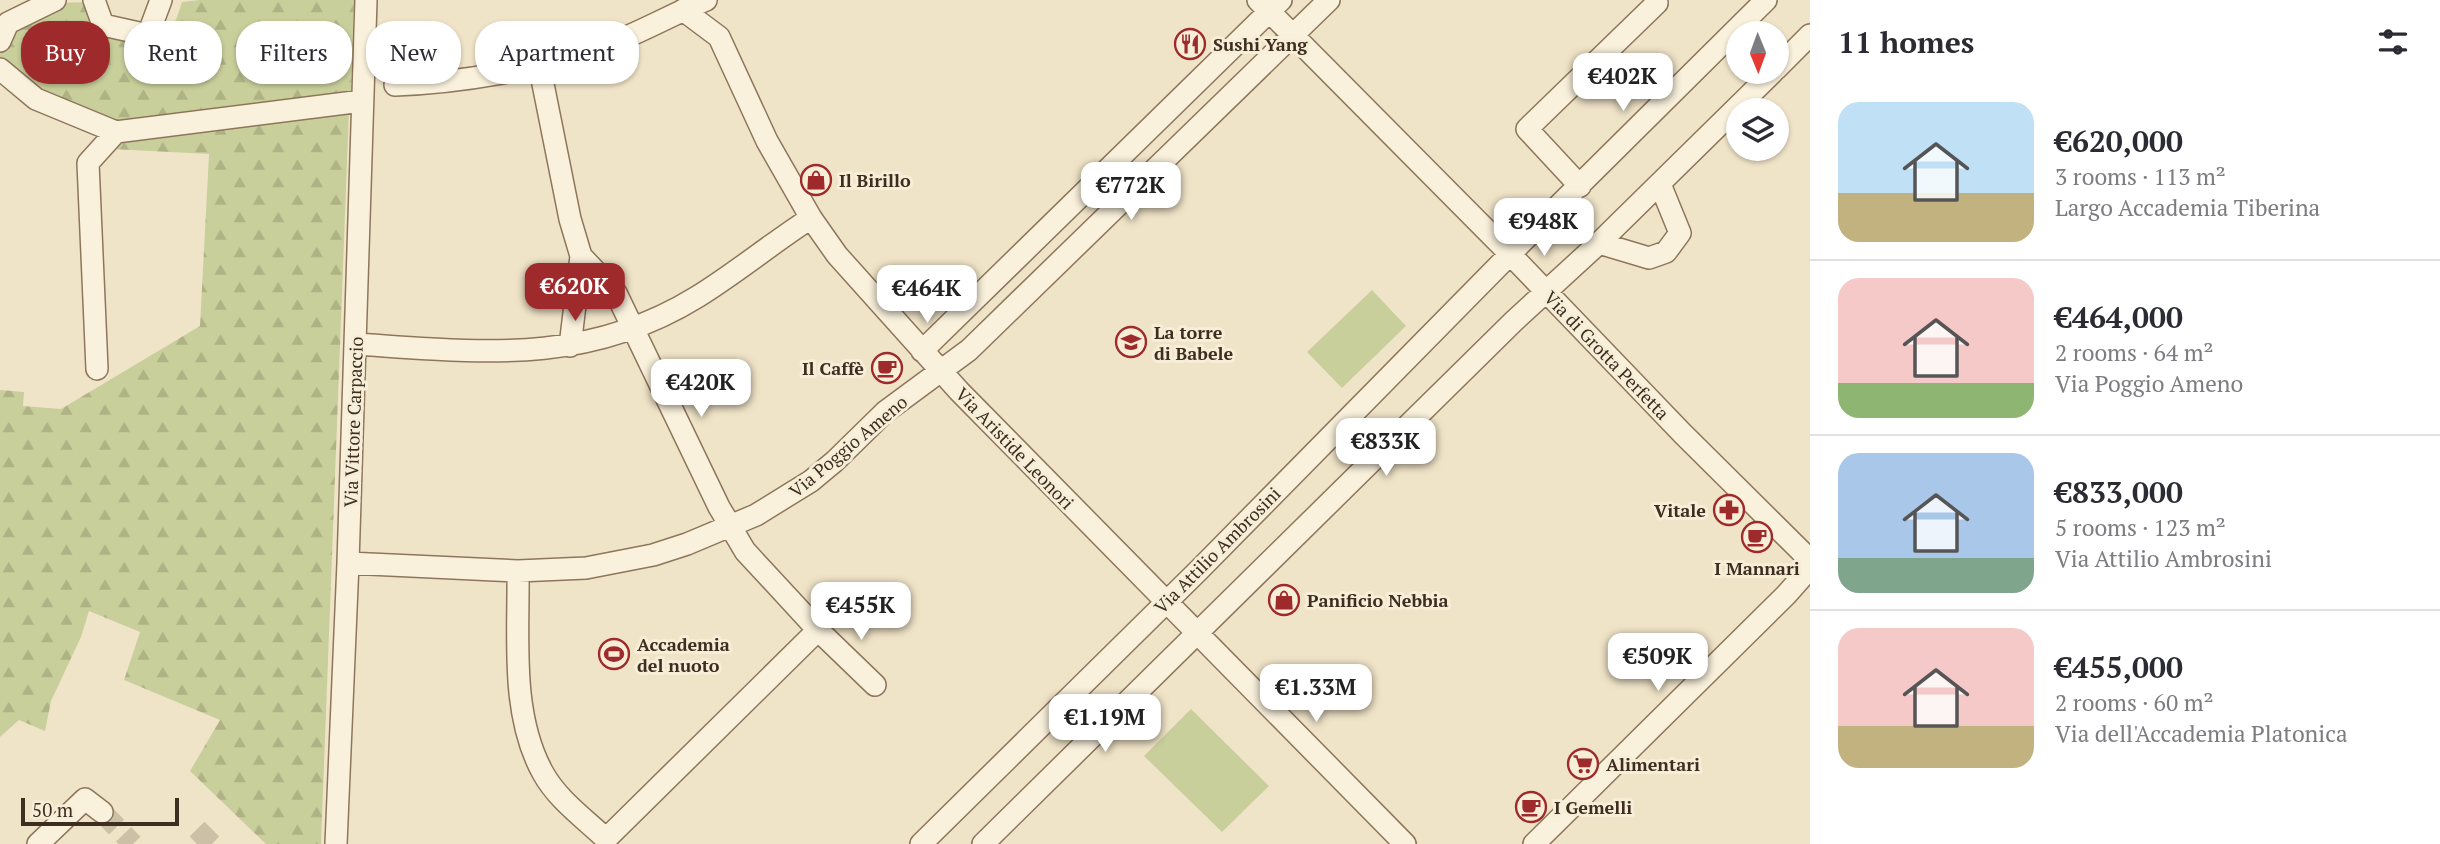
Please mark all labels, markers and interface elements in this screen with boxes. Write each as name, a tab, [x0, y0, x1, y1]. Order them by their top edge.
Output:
chip: Buy	[21, 21, 110, 84]
chip: Rent	[124, 21, 222, 84]
chip: Filters	[236, 21, 352, 84]
chip: New	[366, 21, 461, 84]
chip: Apartment	[475, 21, 639, 84]
north arrow	[1726, 21, 1788, 84]
map controls	[1726, 21, 1789, 161]
text: 11 homes	[1838, 22, 1974, 62]
icon: filters	[2374, 23, 2412, 61]
restaurant icon: Sushi Yang	[1173, 27, 1207, 61]
place label: Sushi Yang	[1213, 32, 1308, 56]
pin: €402K	[1574, 54, 1672, 113]
text: €402K	[1589, 60, 1657, 91]
button: layers	[1726, 98, 1789, 161]
text: €620,000	[2055, 121, 2183, 161]
icon: home	[1894, 130, 1978, 214]
text: 3 rooms · 113 m²	[2055, 161, 2226, 192]
pin: €772K	[1082, 162, 1180, 222]
shop icon: Il Birillo	[799, 163, 833, 197]
place label: Il Birillo	[839, 168, 911, 192]
text: €772K	[1097, 169, 1165, 200]
text: Largo Accademia Tiberina	[2055, 192, 2320, 223]
pin: €948K	[1495, 198, 1593, 258]
text: €948K	[1510, 205, 1578, 236]
pin: €620K	[526, 264, 624, 323]
pin: €464K	[878, 266, 976, 325]
text: €620K	[541, 270, 609, 301]
text: €464K	[893, 272, 961, 303]
street label: Via di Grotta Perfetta	[1539, 285, 1675, 425]
text: €464,000	[2055, 297, 2183, 337]
icon: home	[1894, 306, 1978, 390]
place label: La torre di Babele	[1154, 320, 1234, 365]
school or university icon: La torre di Babele	[1114, 325, 1148, 359]
street label: Via Vittore Carpaccio	[338, 336, 368, 508]
text: 2 rooms · 64 m²	[2055, 337, 2214, 368]
cafe icon: Il Caffè	[870, 351, 904, 385]
place label: Il Caffè	[802, 356, 864, 380]
pin: €420K	[652, 360, 750, 419]
text: €420K	[667, 366, 735, 397]
text: Via Poggio Ameno	[2055, 368, 2243, 399]
street label: Via Aristide Leonori	[951, 382, 1079, 514]
street label: Via Poggio Ameno	[784, 389, 912, 503]
pin: €833K	[1337, 419, 1435, 478]
text: €833K	[1352, 425, 1420, 456]
text: €833,000	[2055, 472, 2183, 512]
icon: home	[1894, 481, 1978, 565]
street label: Via Attilio Ambrosini	[1149, 482, 1285, 618]
pharmacy icon: Vitale	[1712, 493, 1746, 527]
place label: Vitale	[1654, 498, 1706, 522]
text: 5 rooms · 123 m²	[2055, 512, 2226, 543]
cafe icon: I Mannari	[1740, 520, 1774, 554]
text: Via Attilio Ambrosini	[2055, 543, 2272, 574]
place label: I Mannari	[1714, 556, 1800, 580]
pin: €455K	[812, 582, 910, 642]
shop icon: Panificio Nebbia	[1267, 583, 1301, 617]
place label: Panificio Nebbia	[1307, 588, 1449, 612]
text: €455K	[827, 589, 895, 620]
place label: Accademia del nuoto	[637, 632, 730, 677]
pin: €509K	[1609, 634, 1707, 693]
sports icon: Accademia del nuoto	[597, 637, 631, 671]
text: €509K	[1624, 640, 1692, 671]
text: €455,000	[2055, 647, 2183, 687]
icon: home	[1894, 656, 1978, 740]
pin: €1.33M	[1259, 664, 1373, 724]
text: €1.33M	[1276, 671, 1356, 702]
text: 2 rooms · 60 m²	[2055, 687, 2214, 718]
pin: €1.19M	[1048, 694, 1162, 754]
text: €1.19M	[1065, 701, 1145, 732]
text: Via dell'Accademia Platonica	[2055, 718, 2348, 749]
supermarket icon: Alimentari	[1566, 747, 1600, 781]
place label: Alimentari	[1606, 752, 1700, 776]
cafe icon: I Gemelli	[1514, 790, 1548, 824]
scale bar	[21, 795, 178, 827]
place label: I Gemelli	[1554, 795, 1632, 819]
text: 50 m	[32, 797, 73, 822]

